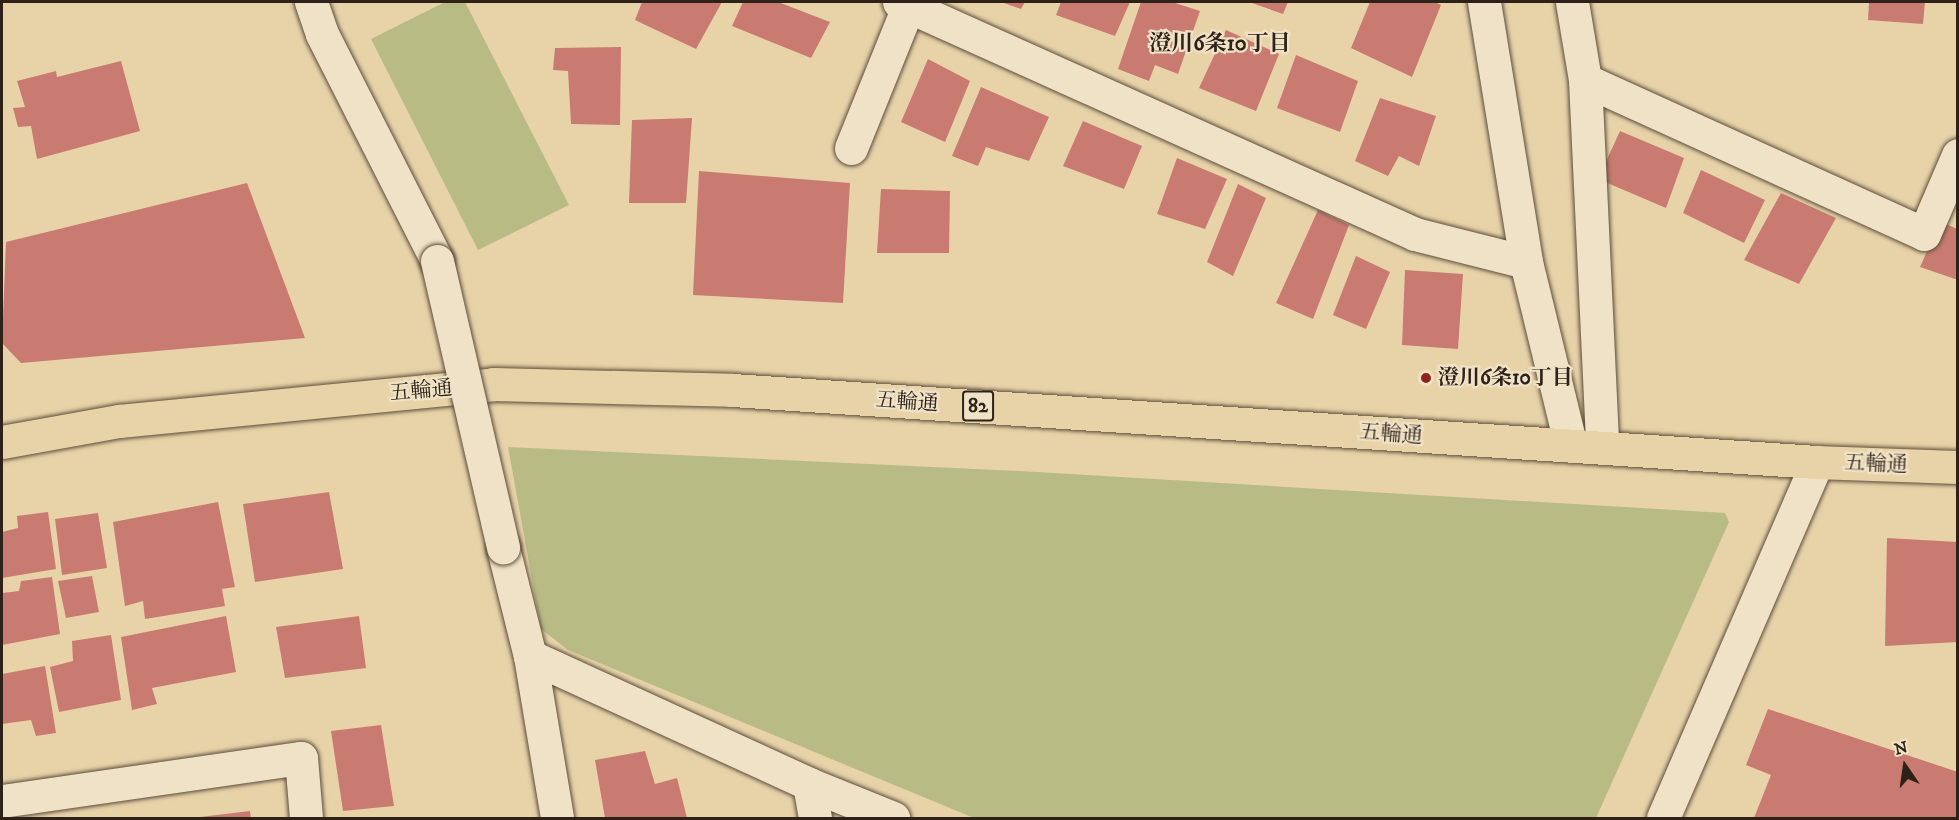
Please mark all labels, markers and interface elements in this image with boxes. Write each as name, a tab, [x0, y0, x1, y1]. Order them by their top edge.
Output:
district label: 澄川6条10丁目	[1149, 31, 1291, 57]
place label: 澄川6条10丁目	[1438, 365, 1573, 391]
marker: 澄川6条10丁目	[1419, 371, 1433, 385]
street label: 五輪通	[389, 376, 453, 406]
street label: 五輪通	[875, 387, 939, 417]
road number: 82	[962, 389, 994, 423]
street label: 五輪通	[1359, 419, 1423, 449]
street label: 五輪通	[1844, 450, 1908, 478]
north arrow	[1875, 736, 1935, 796]
text: N	[1892, 737, 1910, 760]

